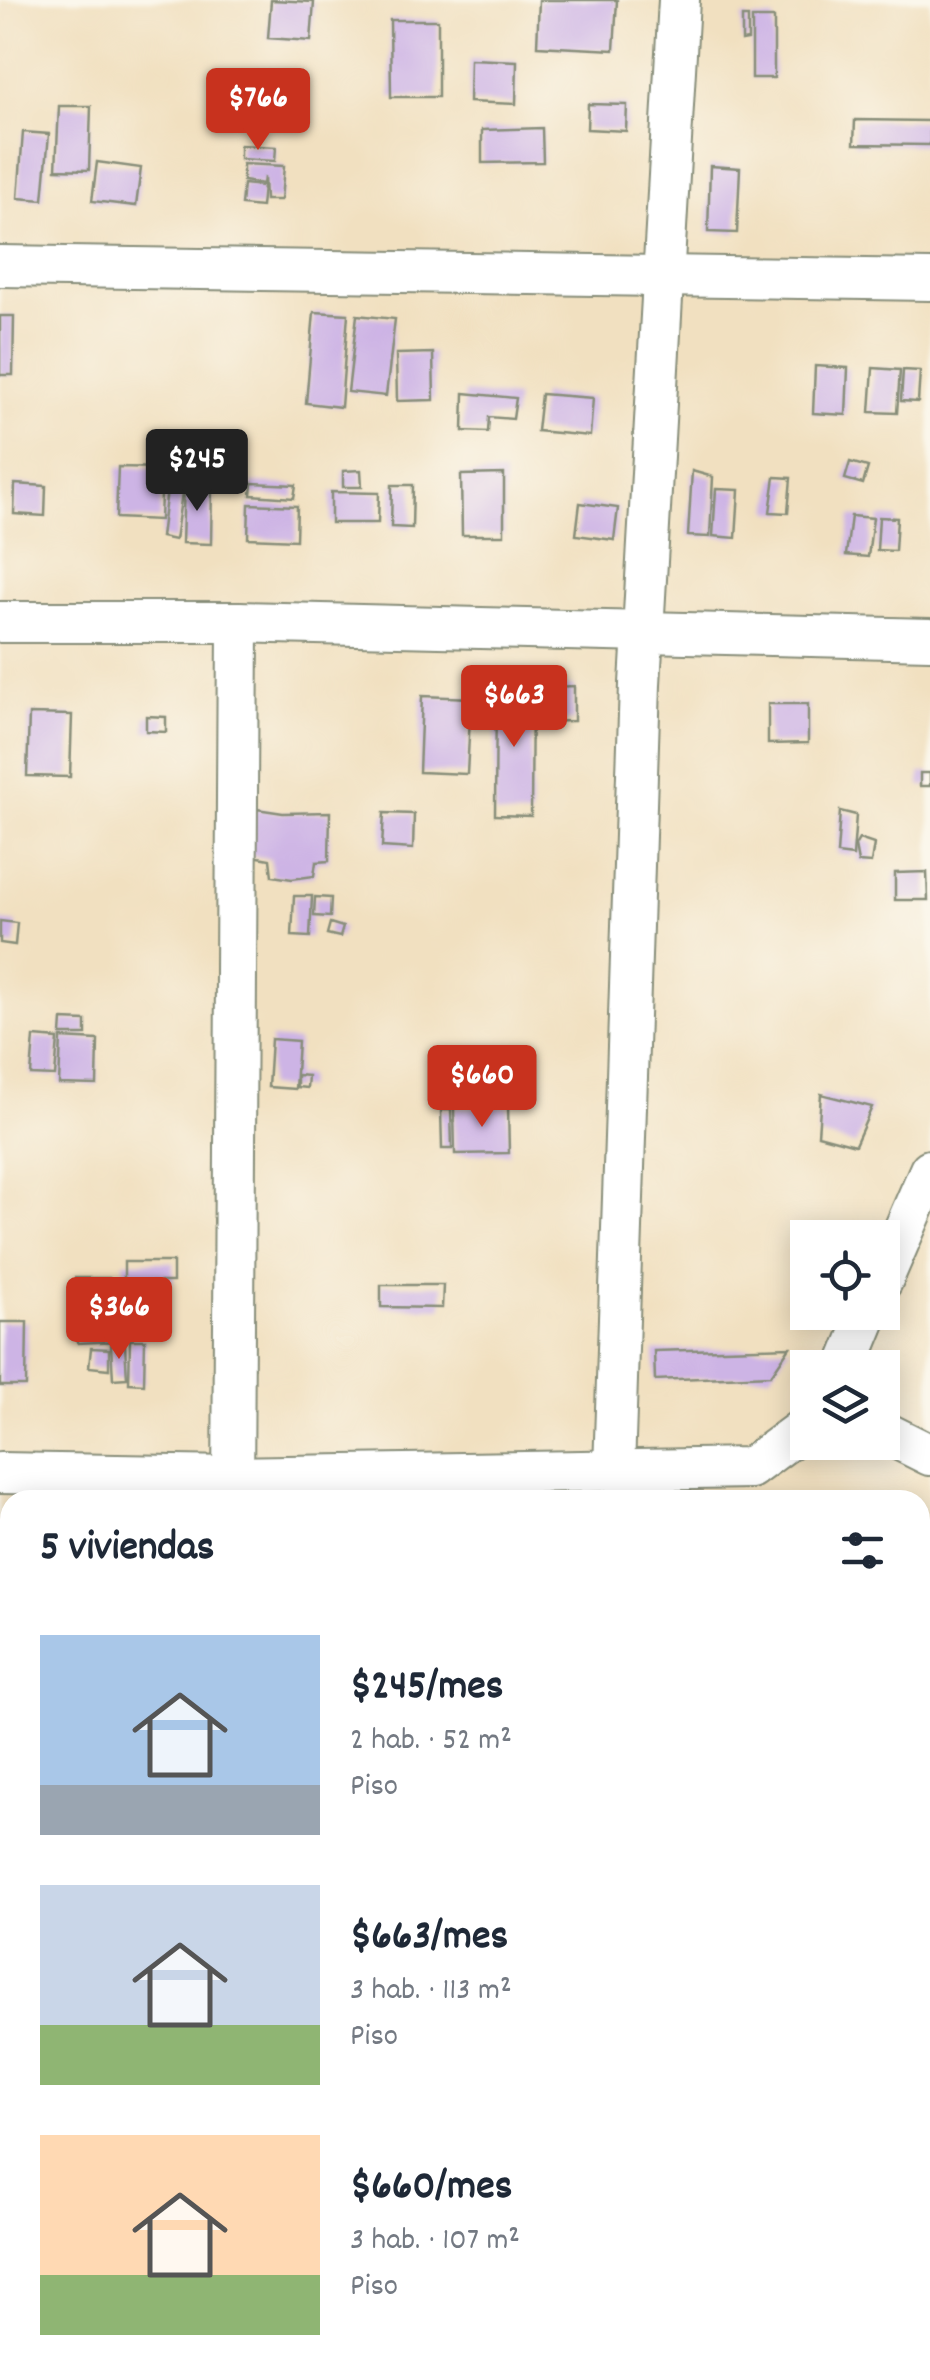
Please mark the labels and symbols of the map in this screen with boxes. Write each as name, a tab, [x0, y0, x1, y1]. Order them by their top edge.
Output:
pin: $766	[199, 68, 317, 153]
pin: $245	[138, 429, 256, 514]
pin: $663	[455, 665, 573, 750]
pin: $660	[423, 1045, 541, 1130]
pin: $366	[60, 1277, 178, 1362]

